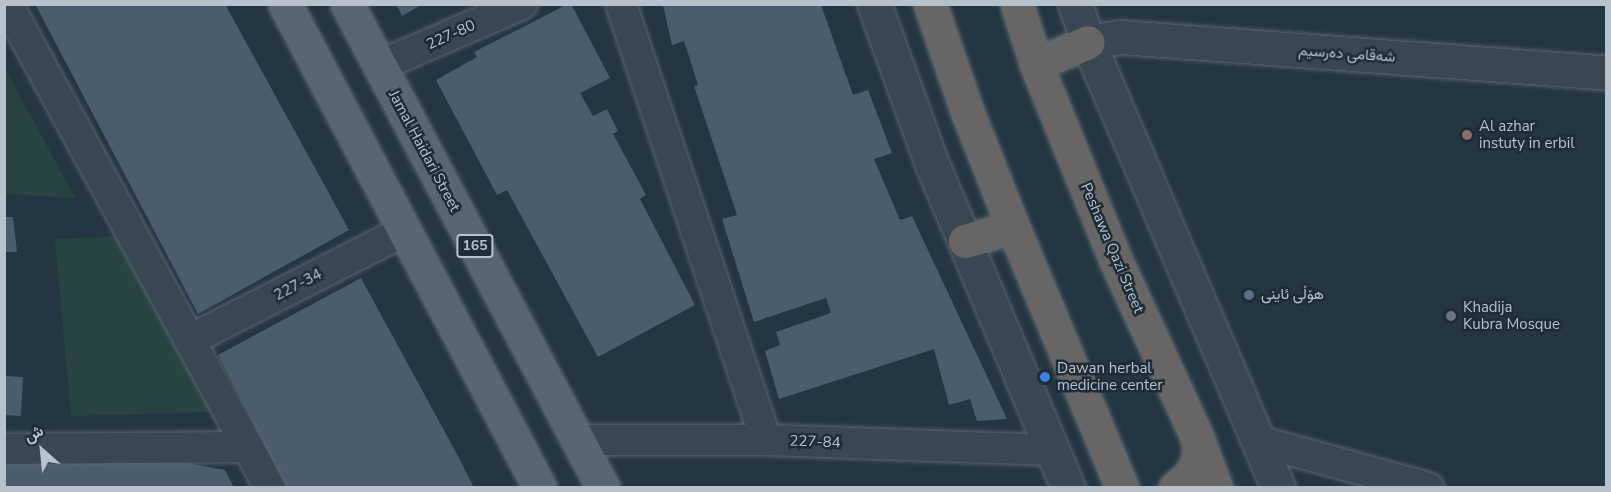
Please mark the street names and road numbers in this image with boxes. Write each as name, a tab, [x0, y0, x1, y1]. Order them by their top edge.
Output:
street label: 227-80	[424, 16, 478, 54]
street label: شەقامی دەرسیم	[1298, 42, 1396, 66]
street label: Jamal Haidari Street	[384, 87, 464, 215]
street label: Peshawa Qazi Street	[1076, 180, 1148, 316]
road number: 165	[456, 235, 494, 257]
street label: 227-34	[271, 265, 325, 305]
street label: 227-84	[789, 432, 841, 452]

